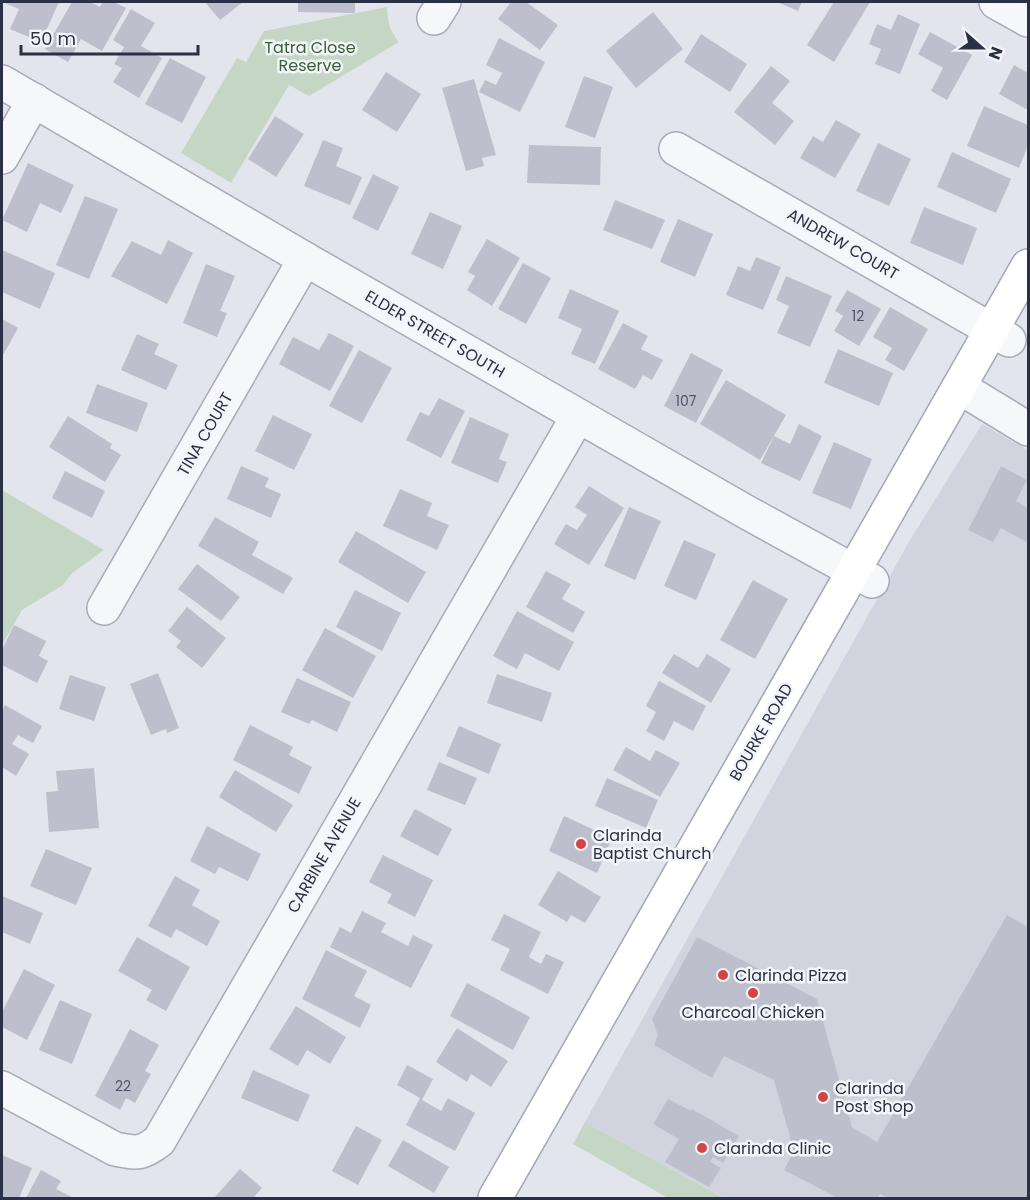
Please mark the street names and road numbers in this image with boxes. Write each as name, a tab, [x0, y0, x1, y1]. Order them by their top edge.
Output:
street label: ANDREW COURT	[783, 203, 903, 285]
street label: ELDER STREET SOUTH	[361, 284, 509, 384]
street label: TINA COURT	[172, 388, 238, 480]
street label: BOURKE ROAD	[724, 679, 798, 785]
street label: CARBINE AVENUE	[281, 793, 367, 917]

